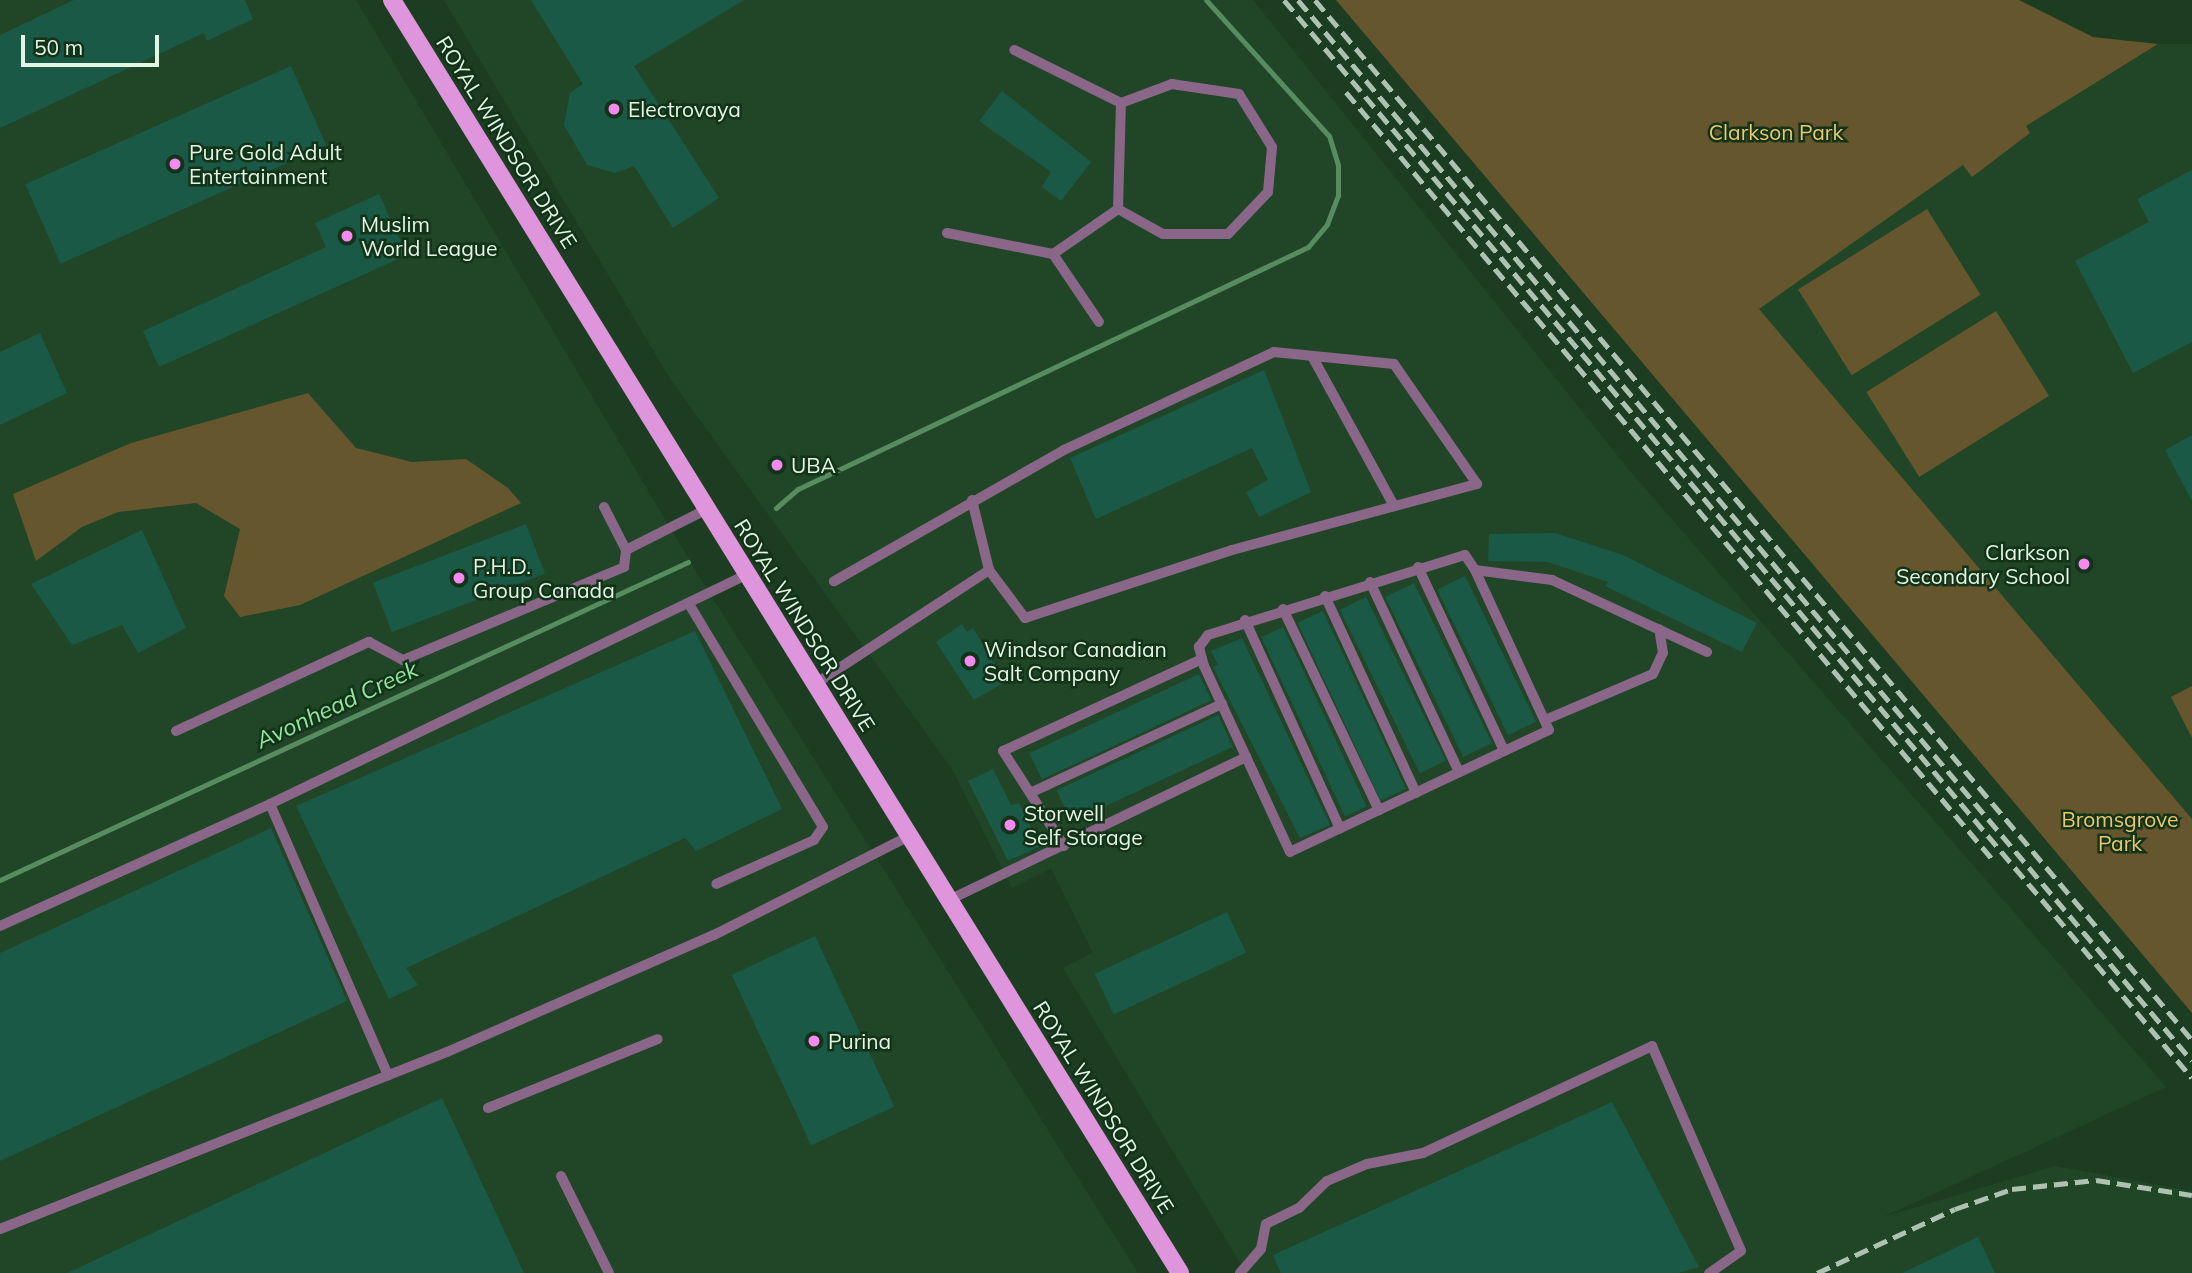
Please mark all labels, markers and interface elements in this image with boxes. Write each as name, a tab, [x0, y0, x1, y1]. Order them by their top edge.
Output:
scale bar	[24, 21, 163, 65]
street label: ROYAL WINDSOR DRIVE	[431, 31, 583, 253]
text: 50 m	[34, 34, 83, 60]
place label: Electrovaya	[628, 96, 741, 122]
marker: Electrovaya	[606, 101, 622, 117]
park label: Clarkson Park	[1709, 119, 1843, 145]
place label: Pure Gold Adult Entertainment	[189, 139, 342, 189]
marker: Pure Gold Adult Entertainment	[167, 156, 183, 172]
place label: Muslim World League	[361, 211, 497, 261]
marker: Muslim World League	[339, 228, 355, 244]
place label: UBA	[791, 452, 836, 478]
marker: UBA	[769, 457, 785, 473]
street label: ROYAL WINDSOR DRIVE	[729, 514, 881, 736]
place label: Clarkson Secondary School	[1896, 539, 2070, 589]
place label: P.H.D. Group Canada	[473, 553, 615, 603]
marker: Clarkson Secondary School	[2076, 556, 2092, 572]
marker: P.H.D. Group Canada	[451, 570, 467, 586]
place label: Windsor Canadian Salt Company	[984, 636, 1167, 686]
marker: Windsor Canadian Salt Company	[962, 653, 978, 669]
water label: Avonhead Creek	[252, 655, 422, 755]
place label: Storwell Self Storage	[1024, 800, 1143, 850]
park label: Bromsgrove Park	[2061, 806, 2179, 856]
marker: Storwell Self Storage	[1002, 817, 1018, 833]
street label: ROYAL WINDSOR DRIVE	[1028, 996, 1180, 1218]
place label: Purina	[828, 1028, 891, 1054]
marker: Purina	[806, 1033, 822, 1049]

